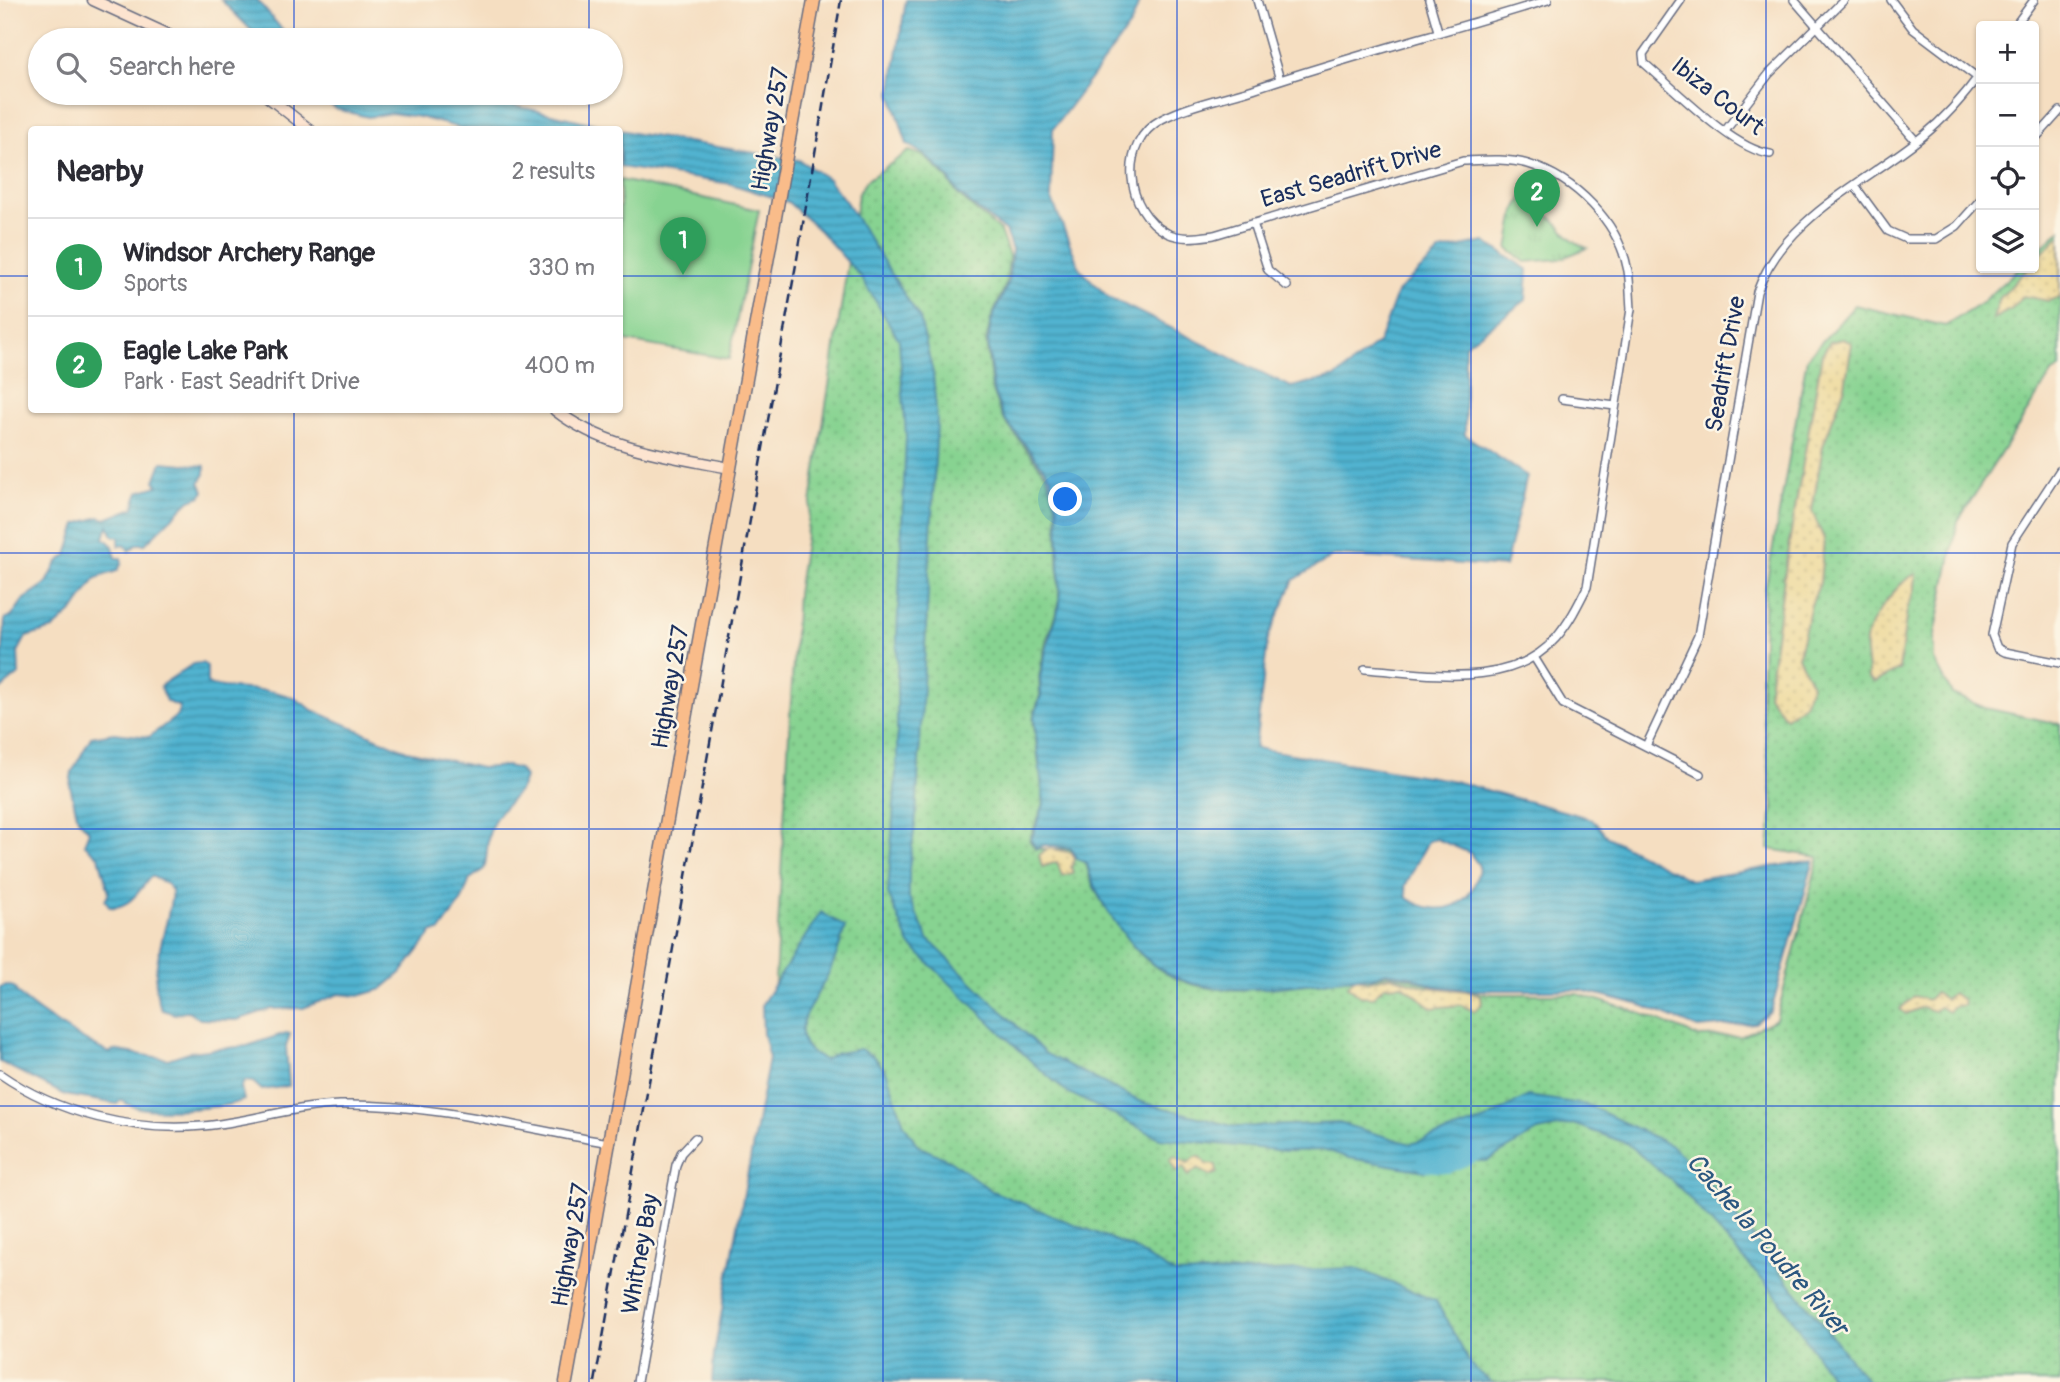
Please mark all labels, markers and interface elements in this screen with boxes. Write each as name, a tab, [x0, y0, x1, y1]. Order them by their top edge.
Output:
map controls	[1976, 21, 2039, 273]
button: +	[1976, 21, 2039, 84]
search box	[28, 28, 623, 105]
icon: search	[52, 48, 90, 86]
text: Search here	[108, 51, 235, 83]
street label: Ibiza Court	[1666, 51, 1770, 142]
street label: Highway 257	[745, 65, 796, 193]
button: −	[1976, 84, 2039, 147]
street label: East Seadrift Drive	[1257, 135, 1445, 214]
button: locate	[1976, 147, 2039, 210]
text: Nearby	[56, 153, 143, 190]
text: 2 results	[512, 157, 595, 186]
pin: 2	[1514, 169, 1560, 227]
button: layers	[1976, 210, 2039, 273]
pin: 1	[660, 217, 706, 275]
text: Windsor Archery Range	[123, 237, 375, 269]
text: 1	[75, 253, 84, 282]
text: 330 m	[528, 253, 595, 282]
text: Sports	[123, 269, 187, 298]
street label: Seadrift Drive	[1699, 294, 1752, 434]
text: Eagle Lake Park	[123, 335, 288, 367]
text: 2	[73, 351, 85, 380]
text: 400 m	[525, 351, 595, 380]
text: Park · East Seadrift Drive	[123, 367, 360, 396]
your location	[1048, 482, 1082, 516]
street label: Highway 257	[645, 623, 696, 751]
water label: Cache la Poudre River	[1679, 1147, 1858, 1345]
street label: Highway 257	[545, 1181, 596, 1309]
street label: Whitney Bay	[616, 1192, 665, 1317]

